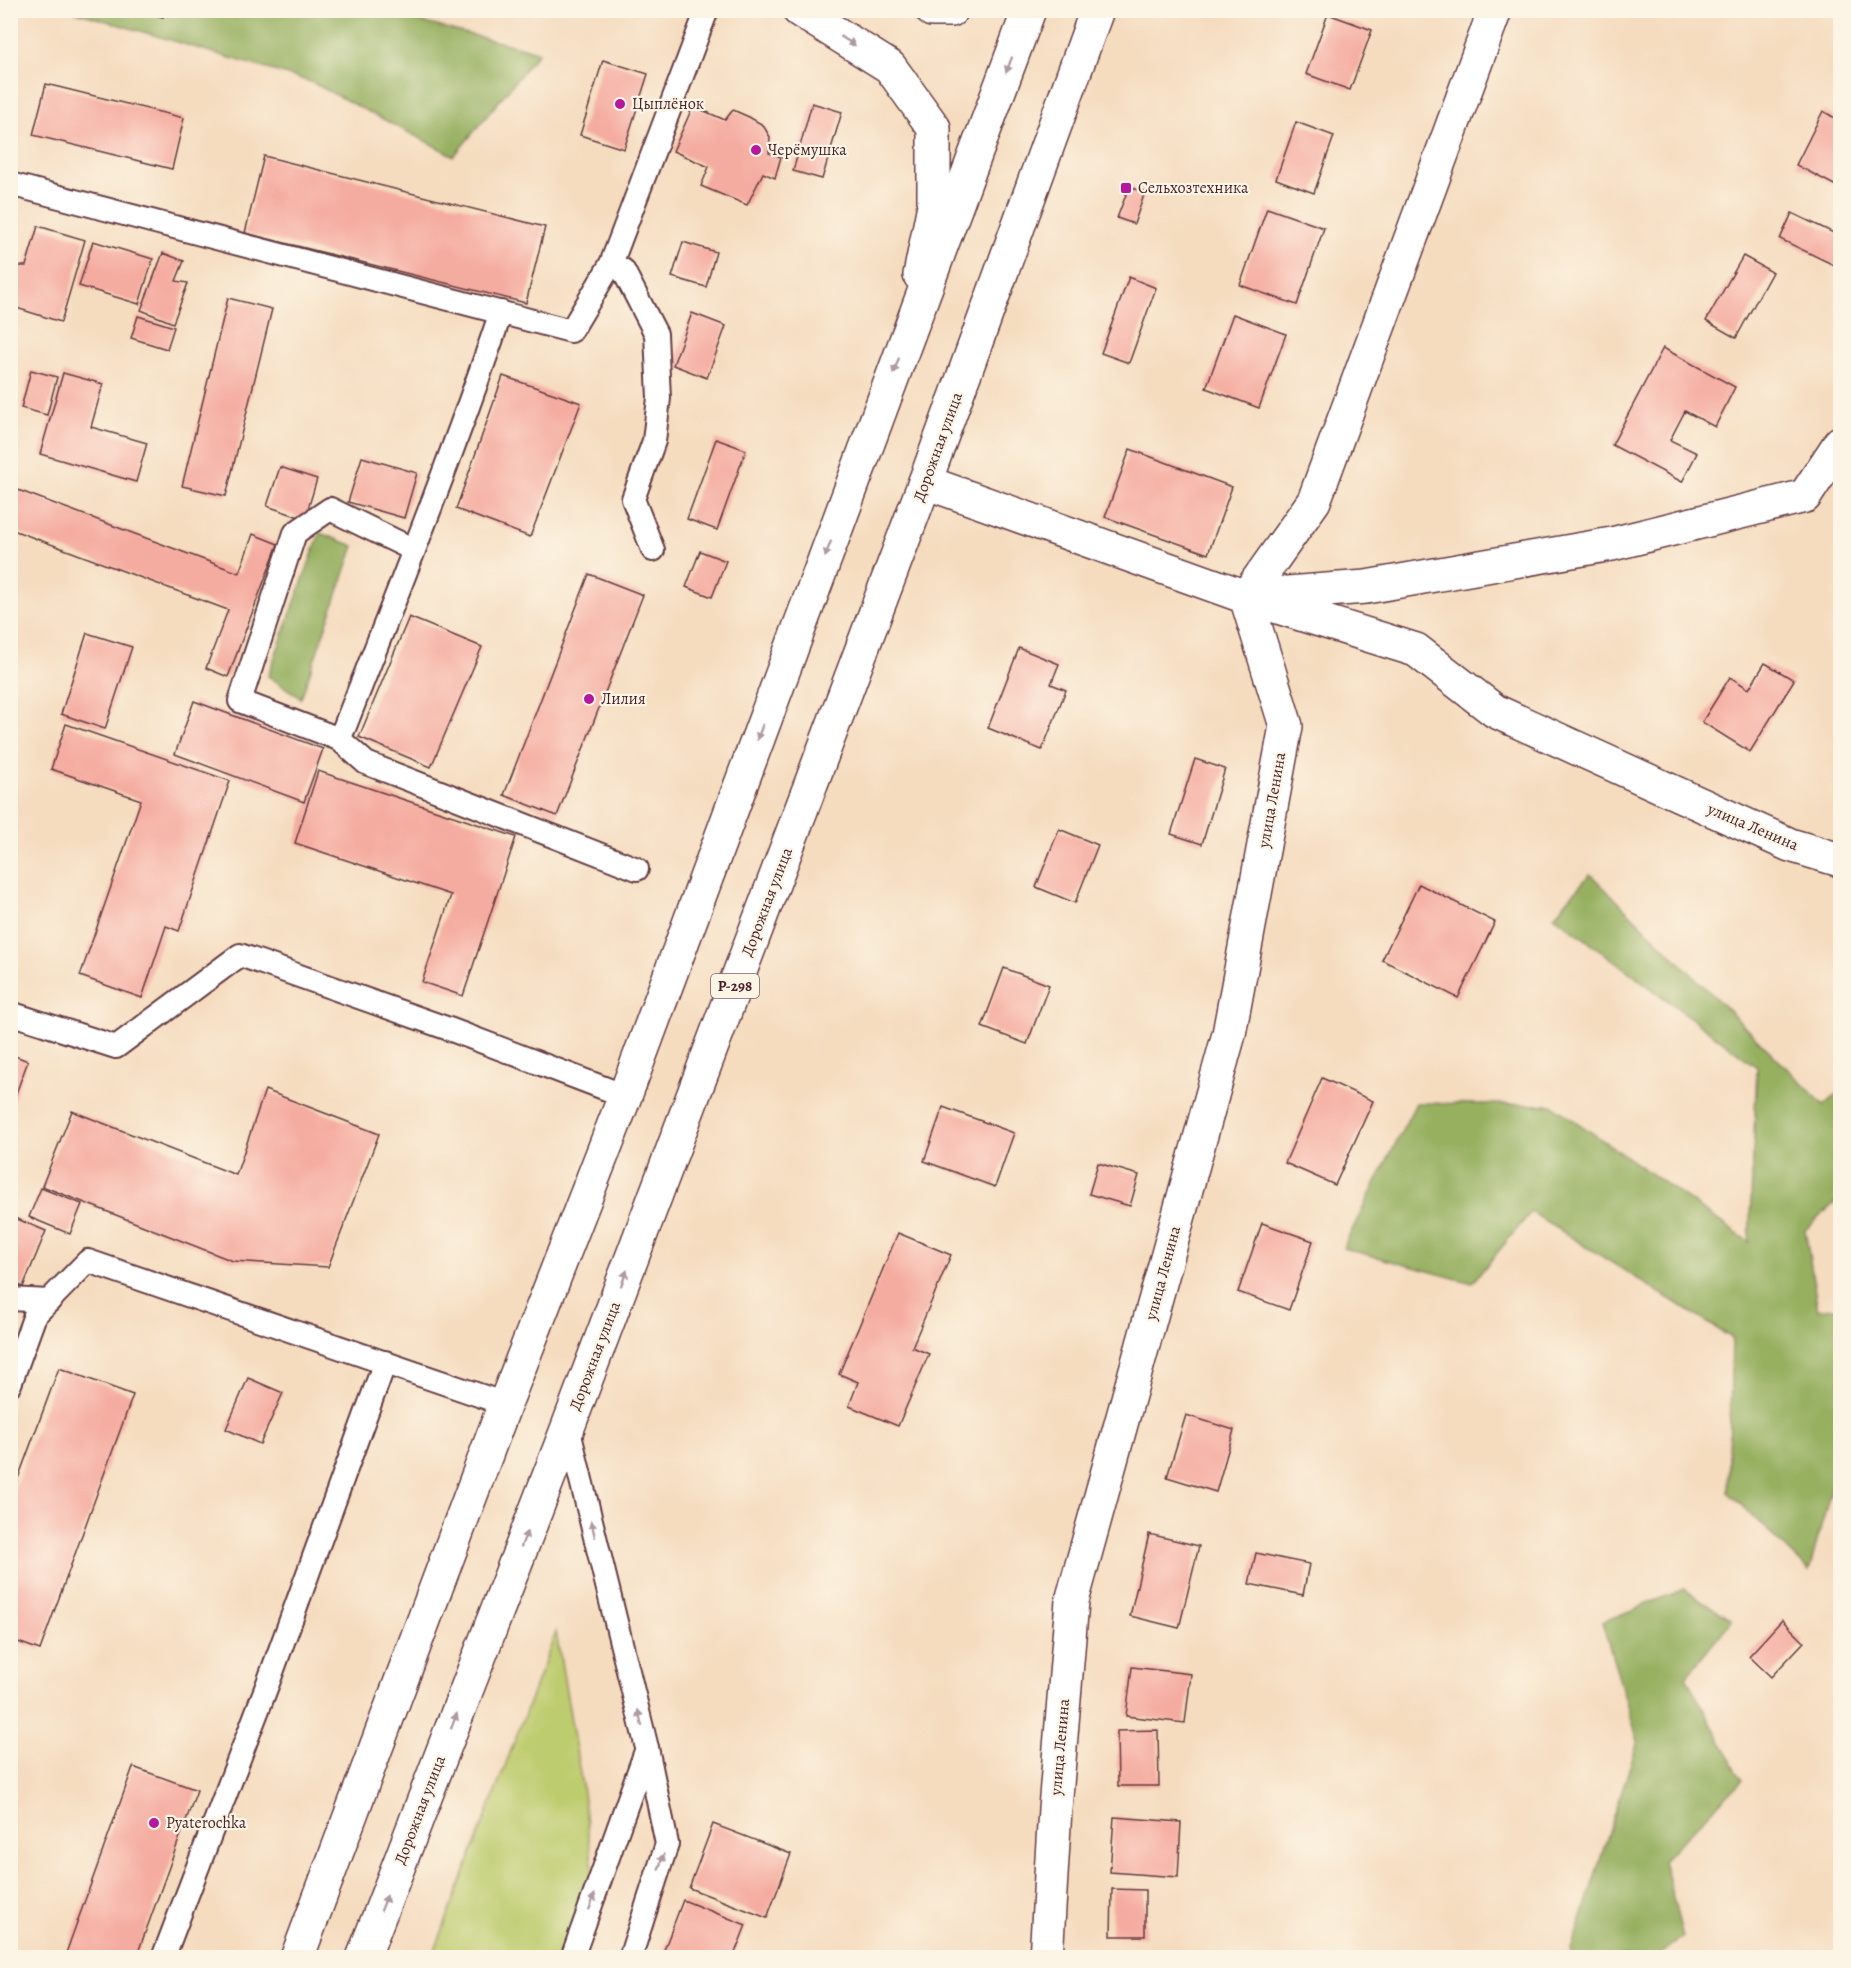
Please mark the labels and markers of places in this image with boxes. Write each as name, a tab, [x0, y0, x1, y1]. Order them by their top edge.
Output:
place label: Цыплёнок	[632, 93, 704, 115]
marker: Цыплёнок	[613, 97, 627, 111]
place label: Черёмушка	[768, 139, 847, 161]
marker: Черёмушка	[749, 143, 763, 157]
place label: Сельхозтехника	[1138, 177, 1249, 199]
marker: Сельхозтехника	[1119, 181, 1133, 195]
place label: Лилия	[601, 688, 646, 710]
marker: Лилия	[582, 692, 596, 706]
place label: Pyaterochka	[166, 1812, 247, 1834]
marker: Pyaterochka	[147, 1816, 161, 1830]

